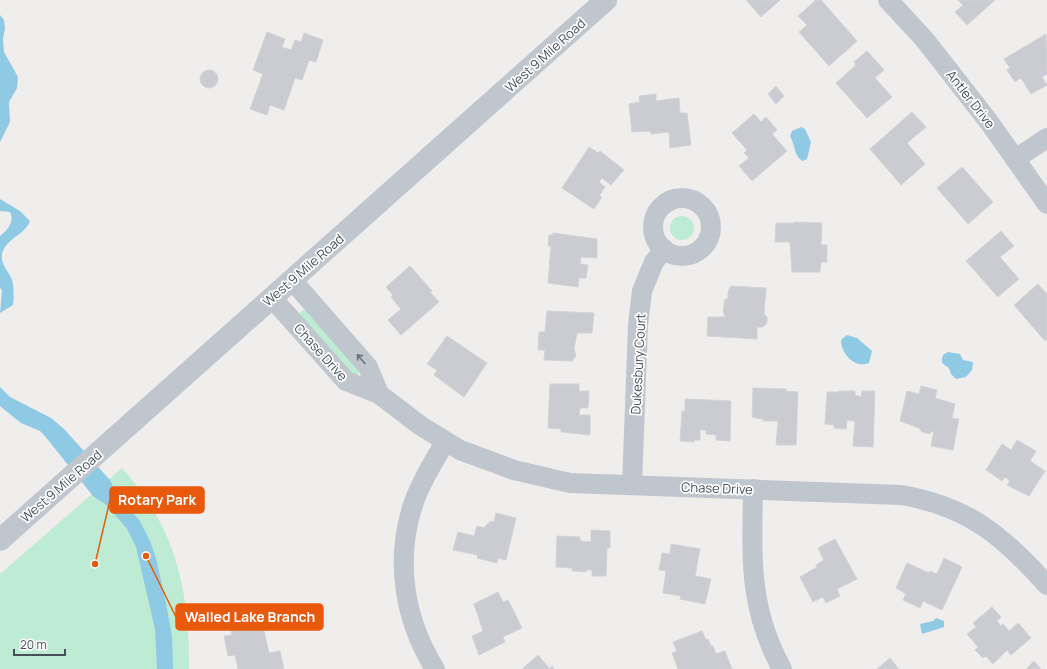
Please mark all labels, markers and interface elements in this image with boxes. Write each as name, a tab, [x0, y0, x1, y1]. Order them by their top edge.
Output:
street label: West 9 Mile Road	[501, 14, 589, 96]
street label: Antler Drive	[943, 66, 1000, 132]
street label: West 9 Mile Road	[258, 230, 348, 310]
street label: Dukesbury Court	[626, 313, 650, 415]
street label: Chase Drive	[290, 319, 352, 385]
one-way arrow	[357, 354, 366, 365]
street label: West 9 Mile Road	[16, 446, 106, 526]
street label: Chase Drive	[681, 478, 754, 498]
callout: Rotary Park	[110, 487, 204, 513]
text: Rotary Park	[118, 490, 196, 509]
callout: Walled Lake Branch	[176, 604, 323, 630]
text: Walled Lake Branch	[185, 607, 315, 626]
scale bar	[14, 631, 65, 657]
text: 20 m	[20, 636, 47, 653]

